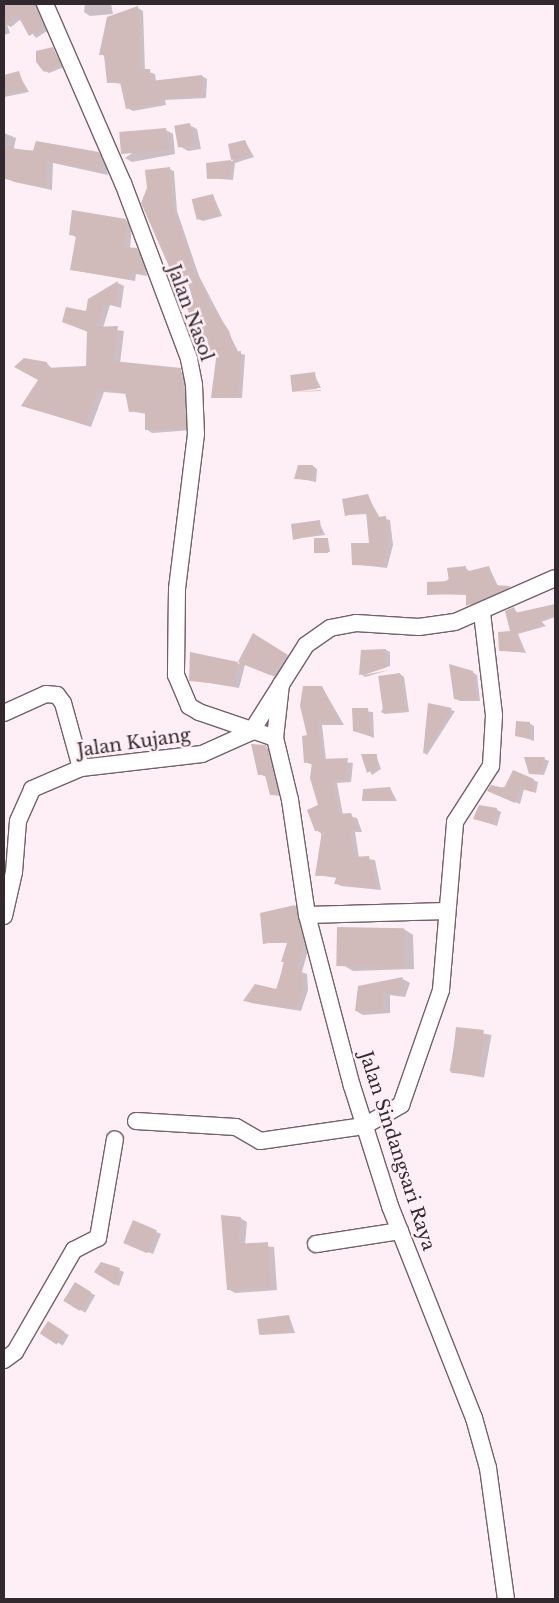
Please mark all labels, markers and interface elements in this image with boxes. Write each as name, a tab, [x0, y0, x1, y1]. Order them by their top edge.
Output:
street label: Jalan Nasol	[163, 262, 217, 364]
street label: Jalan Kujang	[76, 724, 192, 762]
street label: Jalan Sindangsari Raya	[355, 1049, 439, 1253]

